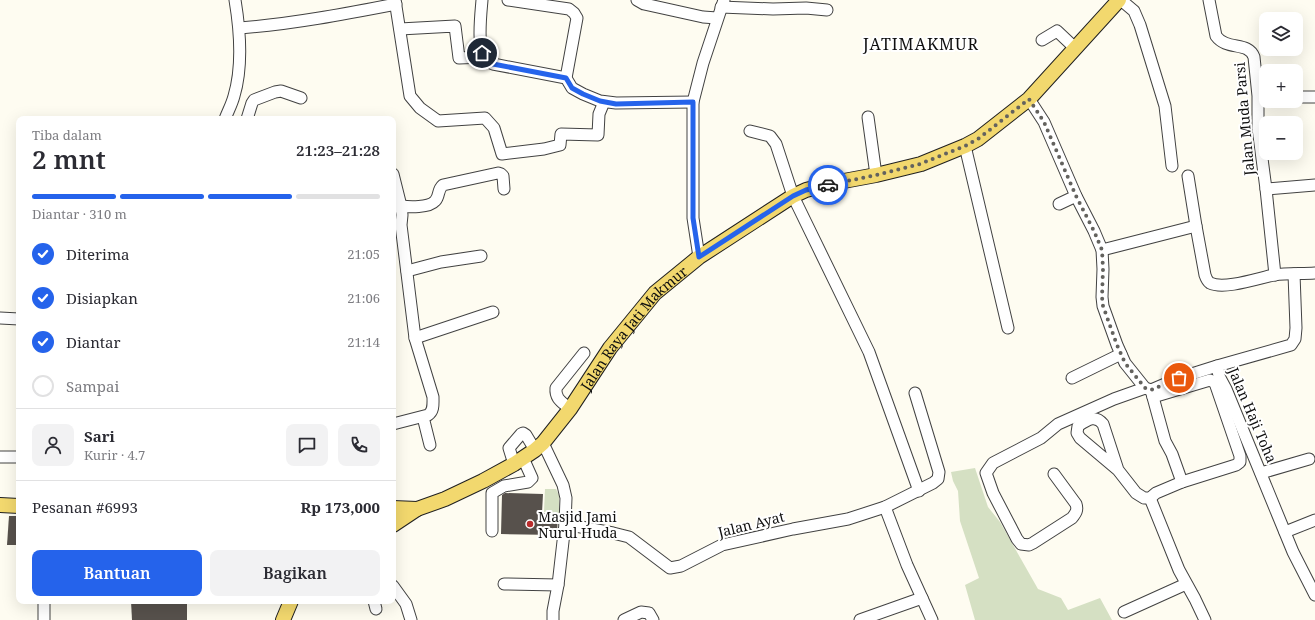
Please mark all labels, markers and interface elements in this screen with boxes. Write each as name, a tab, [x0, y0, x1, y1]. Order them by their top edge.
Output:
map controls	[1259, 12, 1303, 160]
button: layers	[1259, 12, 1303, 56]
district label: JATIMAKMUR	[862, 33, 979, 55]
pin	[465, 36, 499, 70]
icon: home	[471, 42, 493, 64]
street label: Jalan Muda Parsi	[1230, 61, 1259, 177]
button: +	[1259, 64, 1303, 108]
button: −	[1259, 116, 1303, 160]
text: Tiba dalam	[32, 126, 102, 144]
text: 21:23–21:28	[296, 140, 380, 160]
text: 2 mnt	[32, 141, 106, 177]
courier	[808, 165, 848, 205]
icon: car	[817, 174, 839, 196]
text: Diantar · 310 m	[32, 205, 127, 223]
icon: check	[32, 243, 54, 265]
text: Diterima	[66, 244, 130, 264]
text: 21:05	[347, 245, 380, 263]
street label: Jalan Raya Jati Makmur	[575, 261, 691, 394]
icon: check	[32, 287, 54, 309]
text: Disiapkan	[66, 288, 138, 308]
text: 21:06	[347, 289, 380, 307]
icon: check	[32, 331, 54, 353]
text: Diantar	[66, 332, 121, 352]
text: 21:14	[347, 333, 380, 351]
pin	[1162, 361, 1196, 395]
street label: Jalan Haji Toha	[1224, 364, 1282, 466]
icon: bag	[1168, 367, 1190, 389]
text: Sampai	[66, 376, 119, 396]
button: person	[32, 424, 74, 466]
button: chat	[286, 424, 328, 466]
button: phone	[338, 424, 380, 466]
text: Sari	[84, 426, 115, 446]
text: Kurir · 4.7	[84, 446, 145, 464]
text: Pesanan #6993	[32, 497, 138, 517]
text: Rp 173,000	[300, 497, 380, 517]
place label: Masjid Jami Nurul Huda	[538, 507, 618, 542]
street label: Jalan Ayat	[715, 507, 786, 542]
marker: Masjid Jami Nurul Huda	[525, 519, 535, 529]
button: Bantuan	[32, 550, 202, 596]
button: Bagikan	[210, 550, 380, 596]

